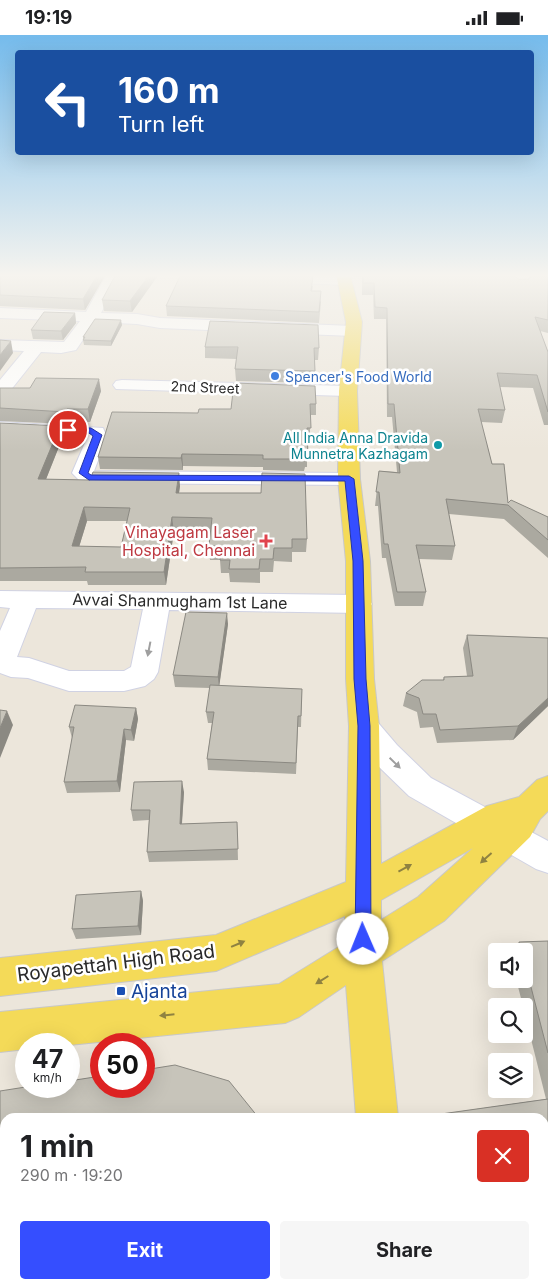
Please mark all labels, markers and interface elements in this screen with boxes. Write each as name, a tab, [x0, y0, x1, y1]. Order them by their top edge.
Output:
text: 19:19	[25, 6, 72, 29]
text: 160 m	[118, 69, 220, 111]
icon: left	[35, 70, 100, 135]
text: Turn left	[118, 111, 204, 137]
place label: Spencer's Food World	[285, 368, 432, 385]
marker: Spencer's Food World	[269, 370, 281, 382]
street label: 2nd Street	[170, 377, 240, 397]
pin	[47, 409, 89, 451]
icon: arrive	[54, 416, 82, 444]
place label: All India Anna Dravida Munnetra Kazhagam	[283, 429, 428, 462]
marker: All India Anna Dravida Munnetra Kazhagam	[432, 439, 444, 451]
place label: Vinayagam Laser Hospital, Chennai	[122, 522, 255, 560]
marker: Vinayagam Laser Hospital, Chennai	[259, 534, 273, 548]
street label: Avvai Shanmugham 1st Lane	[72, 589, 288, 613]
one-way arrow	[144, 641, 152, 657]
one-way arrow	[389, 757, 401, 769]
one-way arrow	[480, 852, 492, 864]
one-way arrow	[398, 864, 412, 872]
position arrow	[336, 912, 388, 964]
street label: Royapettah High Road	[16, 939, 216, 987]
one-way arrow	[231, 939, 245, 947]
map controls	[488, 943, 533, 1098]
button: sound	[488, 943, 533, 988]
one-way arrow	[315, 975, 328, 985]
place label: Ajanta	[131, 980, 188, 1003]
marker: Ajanta	[115, 985, 127, 997]
button: search	[488, 998, 533, 1043]
one-way arrow	[158, 1011, 174, 1019]
speed limit sign: 50	[90, 1033, 155, 1098]
text: 47	[32, 1044, 63, 1074]
button: layers	[488, 1053, 533, 1098]
text: km/h	[33, 1070, 62, 1085]
text: 1 min	[20, 1128, 94, 1164]
button: close	[477, 1130, 529, 1182]
text: 290 m · 19:20	[20, 1165, 123, 1185]
button: Exit	[20, 1221, 270, 1279]
button: Share	[280, 1221, 529, 1279]

